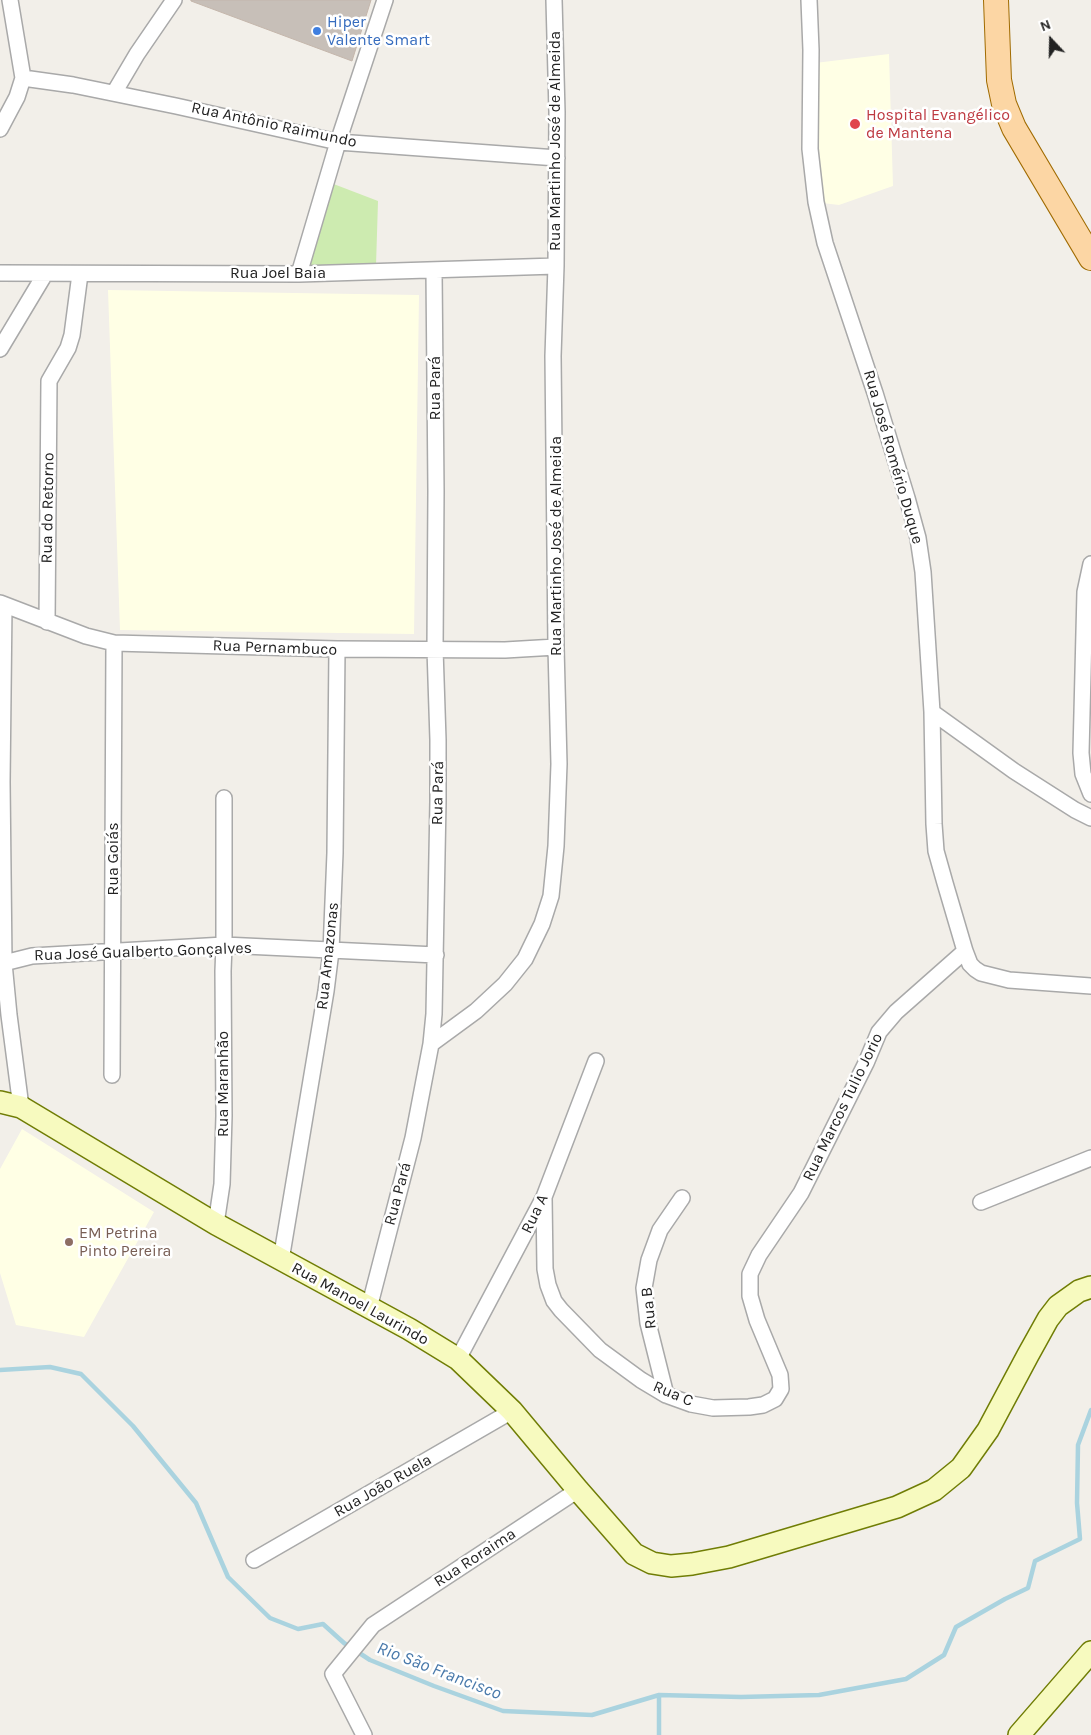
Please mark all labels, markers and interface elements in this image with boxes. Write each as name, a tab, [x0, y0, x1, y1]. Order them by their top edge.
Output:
place label: Hiper Valente Smart	[327, 12, 430, 50]
north arrow	[1026, 15, 1076, 65]
text: N	[1038, 16, 1053, 35]
marker: Hiper Valente Smart	[311, 25, 323, 37]
street label: Rua Martinho José de Almeida	[545, 31, 565, 251]
street label: Rua Antônio Raimundo	[190, 98, 358, 152]
place label: Hospital Evangélico de Mantena	[866, 105, 1010, 143]
marker: Hospital Evangélico de Mantena	[848, 117, 862, 131]
street label: Rua Joel Baia	[230, 263, 326, 283]
street label: Rua Pará	[425, 356, 445, 420]
street label: Rua José Romério Duque	[859, 368, 927, 546]
street label: Rua Martinho José de Almeida	[546, 436, 566, 656]
street label: Rua do Retorno	[37, 452, 59, 564]
street label: Rua Pernambuco	[212, 636, 338, 660]
street label: Rua Pará	[428, 761, 448, 825]
street label: Rua Goiás	[103, 822, 123, 896]
street label: Rua Amazonas	[313, 901, 343, 1011]
street label: Rua José Gualberto Gonçalves	[34, 939, 252, 965]
street label: Rua Marcos Tulio Jorio	[799, 1030, 887, 1184]
street label: Rua Maranhão	[213, 1031, 233, 1137]
street label: Rua Pará	[380, 1160, 416, 1228]
street label: Rua A	[517, 1191, 553, 1237]
place label: EM Petrina Pinto Pereira	[79, 1223, 171, 1261]
marker: EM Petrina Pinto Pereira	[63, 1236, 75, 1248]
street label: Rua Manoel Laurindo	[288, 1258, 432, 1350]
street label: Rua B	[637, 1286, 661, 1330]
street label: Rua C	[650, 1377, 696, 1411]
street label: Rua João Ruela	[331, 1450, 435, 1522]
street label: Rua Roraima	[430, 1524, 520, 1592]
water label: Rio São Francisco	[374, 1637, 504, 1705]

